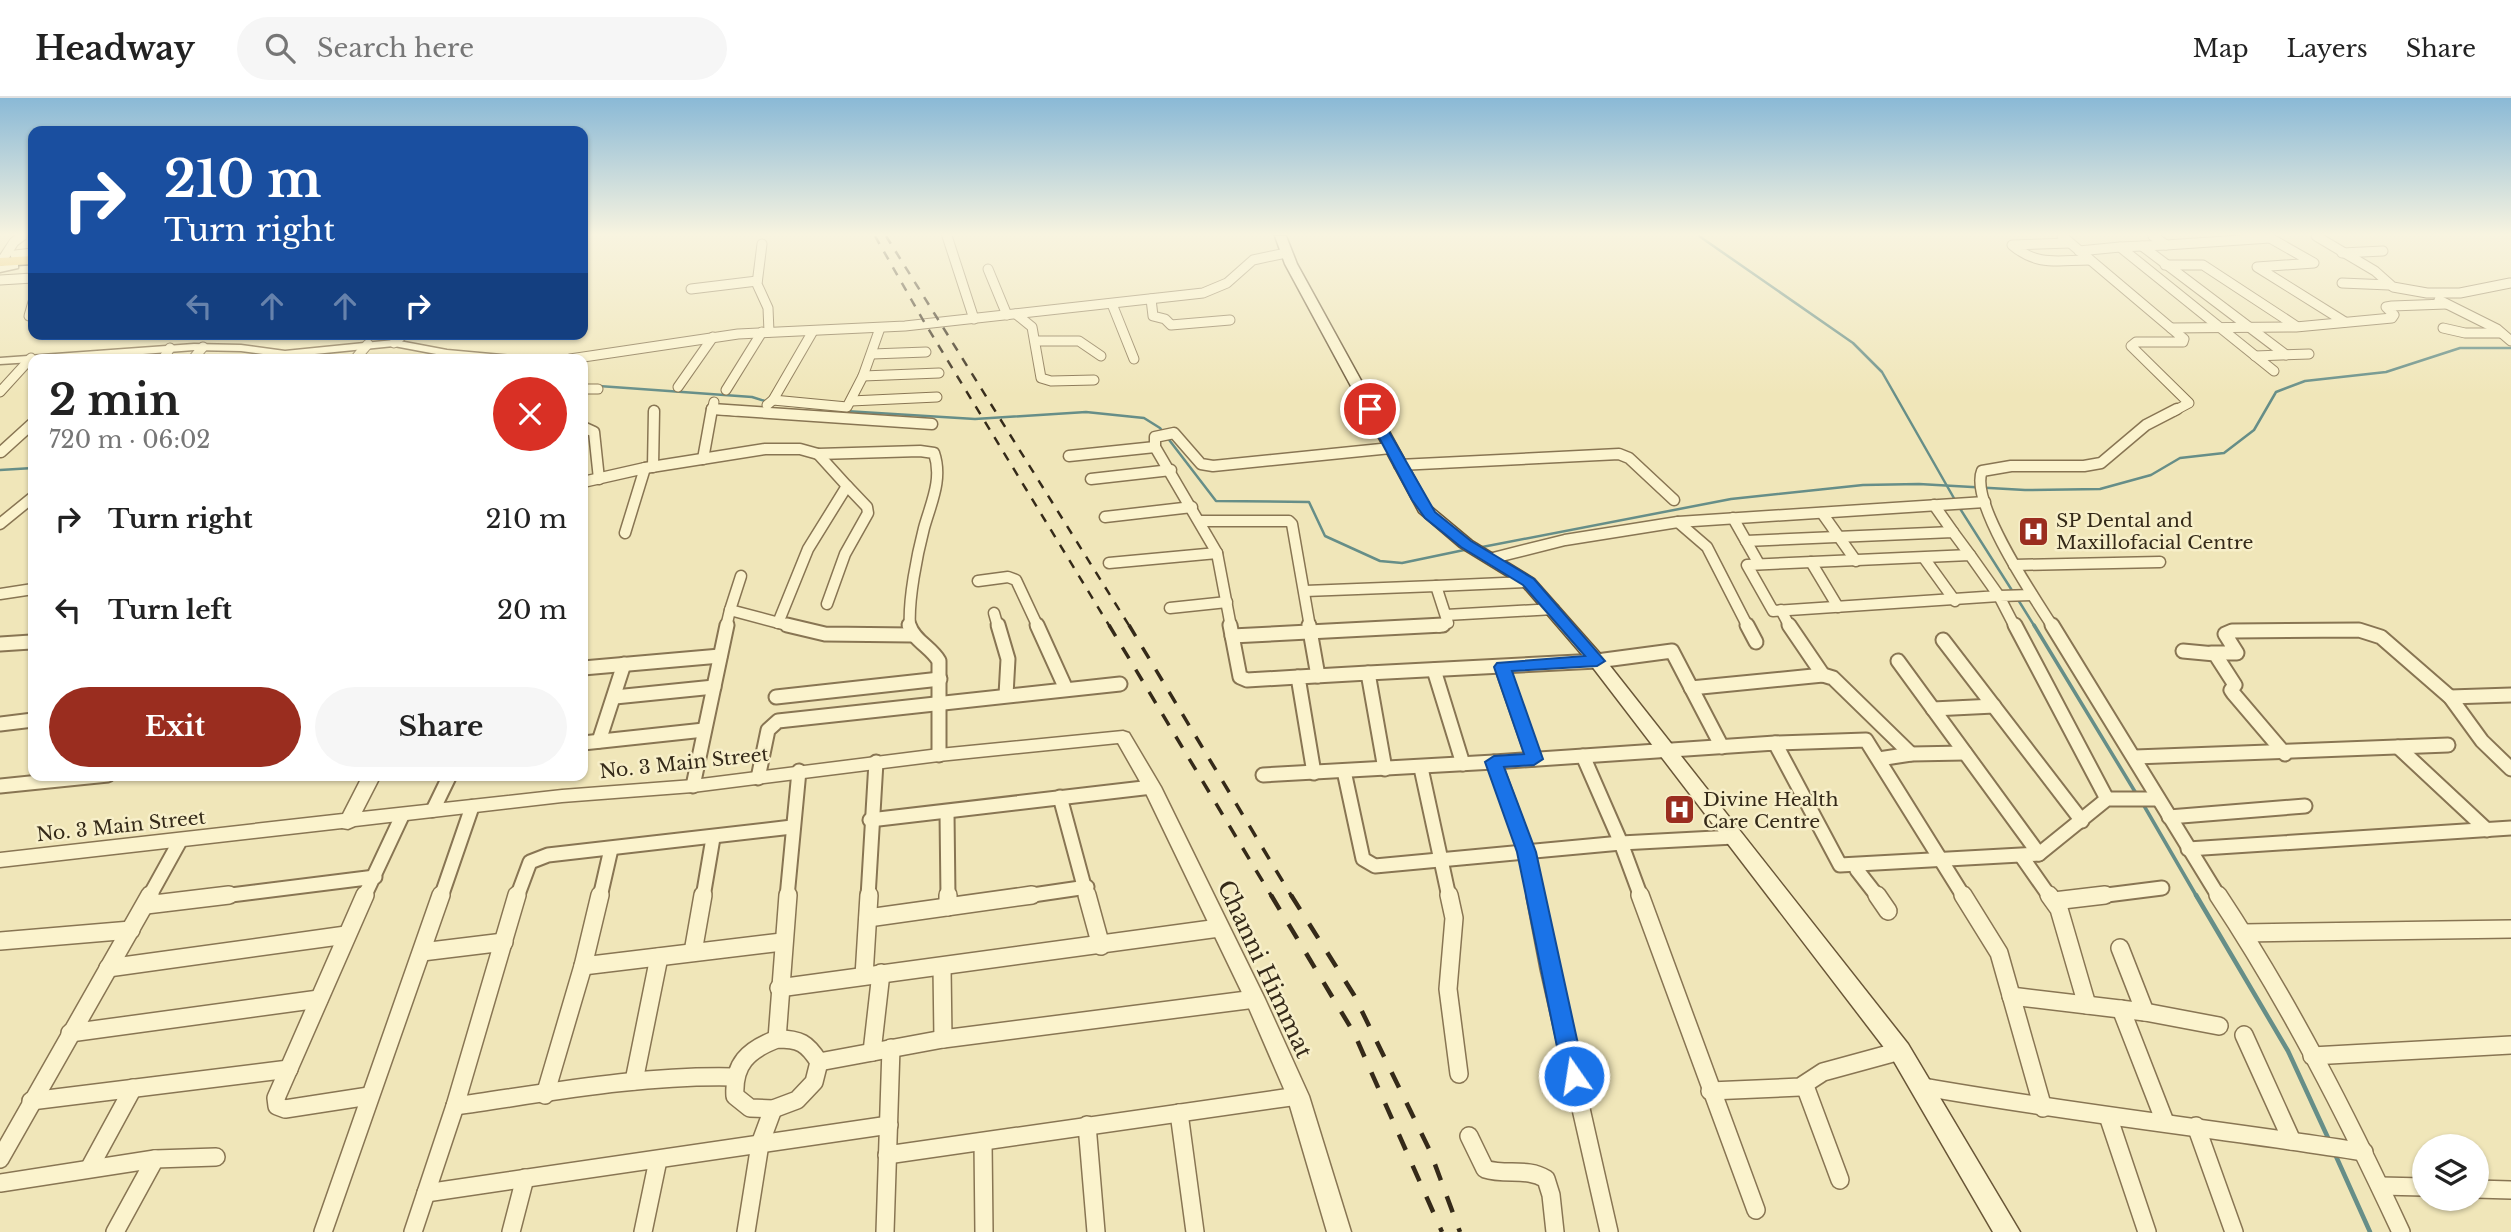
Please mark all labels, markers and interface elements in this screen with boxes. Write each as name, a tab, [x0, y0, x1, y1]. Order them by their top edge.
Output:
search box	[237, 17, 727, 80]
text: Headway	[35, 28, 195, 69]
icon: search	[261, 29, 299, 67]
text: Search here	[317, 32, 474, 64]
text: Map	[2193, 34, 2249, 63]
text: Layers	[2287, 34, 2368, 63]
text: Share	[2406, 34, 2476, 63]
text: 210 m	[164, 149, 322, 210]
icon: right	[49, 154, 140, 245]
text: Turn right	[164, 210, 335, 250]
icon: left	[180, 287, 218, 325]
icon: ahead	[253, 287, 291, 325]
icon: ahead	[326, 287, 364, 325]
icon: right	[399, 287, 437, 325]
text: 2 min	[49, 374, 180, 426]
button: close	[493, 377, 567, 451]
pin	[1340, 379, 1400, 439]
icon: arrive	[1351, 390, 1389, 428]
text: 720 m · 06:02	[49, 426, 211, 454]
icon: right	[49, 500, 87, 538]
text: Turn right	[108, 503, 253, 535]
text: 210 m	[485, 503, 567, 535]
place label: SP Dental and Maxillofacial Centre	[2056, 509, 2253, 554]
hospital icon: SP Dental and Maxillofacial Centre	[2016, 514, 2050, 548]
icon: left	[49, 591, 87, 629]
text: Turn left	[108, 594, 232, 626]
text: 20 m	[497, 594, 567, 626]
button: Exit	[49, 687, 301, 767]
button: Share	[315, 687, 567, 767]
street label: No. 3 Main Street	[598, 743, 771, 783]
place label: Divine Health Care Centre	[1703, 788, 1839, 833]
hospital icon: Divine Health Care Centre	[1663, 793, 1697, 827]
street label: No. 3 Main Street	[35, 806, 208, 846]
street label: Channi Himmat	[1212, 876, 1319, 1063]
position arrow	[1537, 1039, 1611, 1113]
map controls	[2412, 1134, 2489, 1211]
button: layers	[2412, 1134, 2489, 1211]

